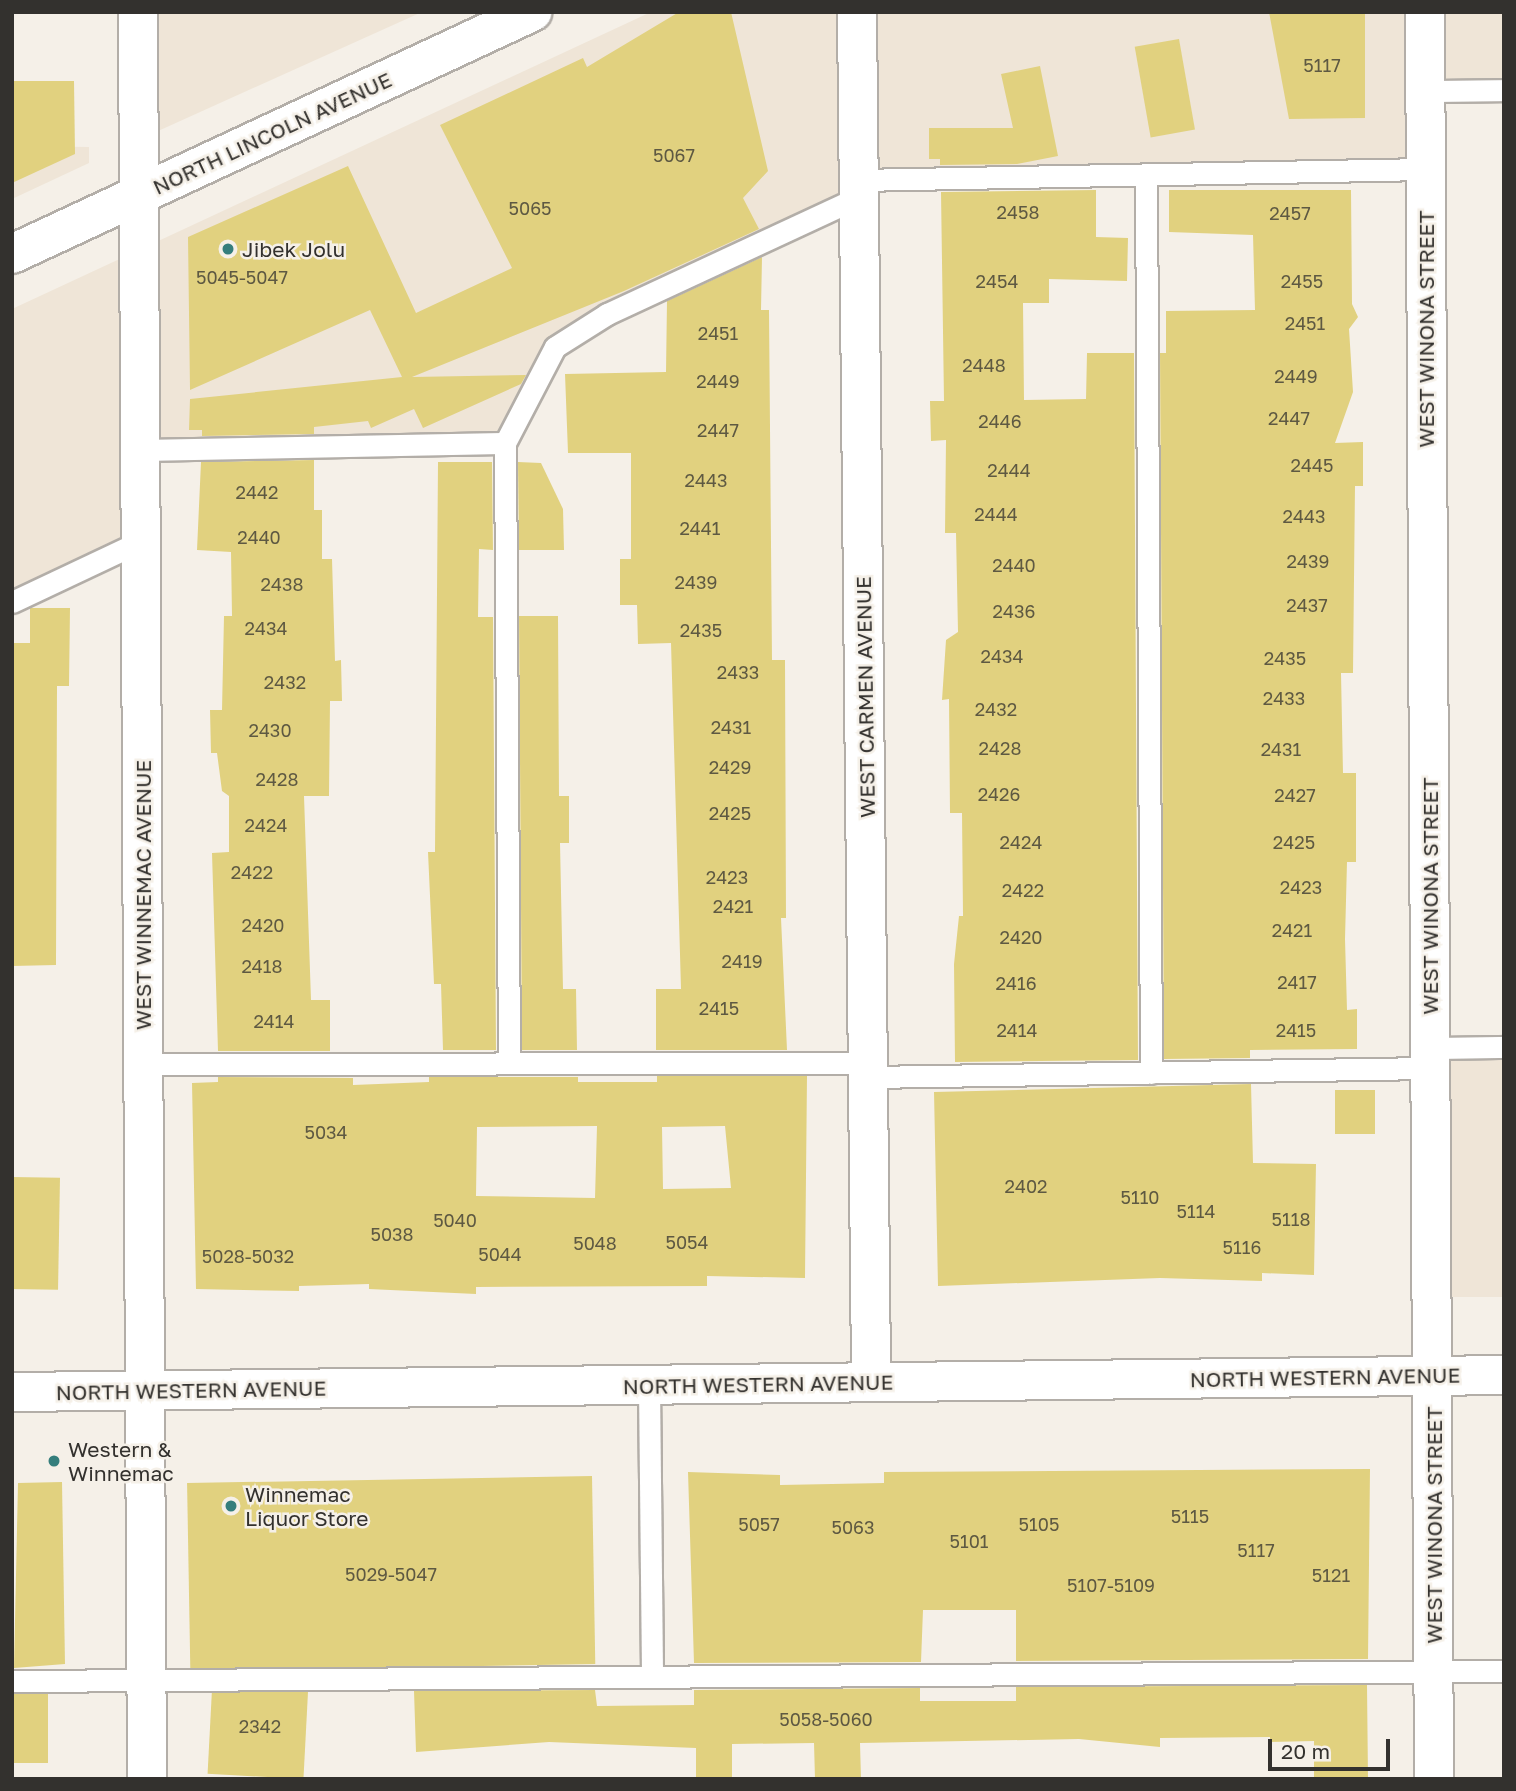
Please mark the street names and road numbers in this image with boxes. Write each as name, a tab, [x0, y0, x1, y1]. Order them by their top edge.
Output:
street label: NORTH LINCOLN AVENUE	[149, 67, 395, 199]
street label: WEST WINONA STREET	[1413, 210, 1439, 448]
street label: WEST CARMEN AVENUE	[850, 576, 880, 818]
street label: WEST WINNEMAC AVENUE	[130, 760, 156, 1030]
street label: WEST WINONA STREET	[1417, 777, 1443, 1015]
street label: NORTH WESTERN AVENUE	[1190, 1362, 1460, 1392]
street label: NORTH WESTERN AVENUE	[623, 1369, 893, 1399]
street label: NORTH WESTERN AVENUE	[56, 1375, 326, 1405]
street label: WEST WINONA STREET	[1421, 1406, 1447, 1644]

